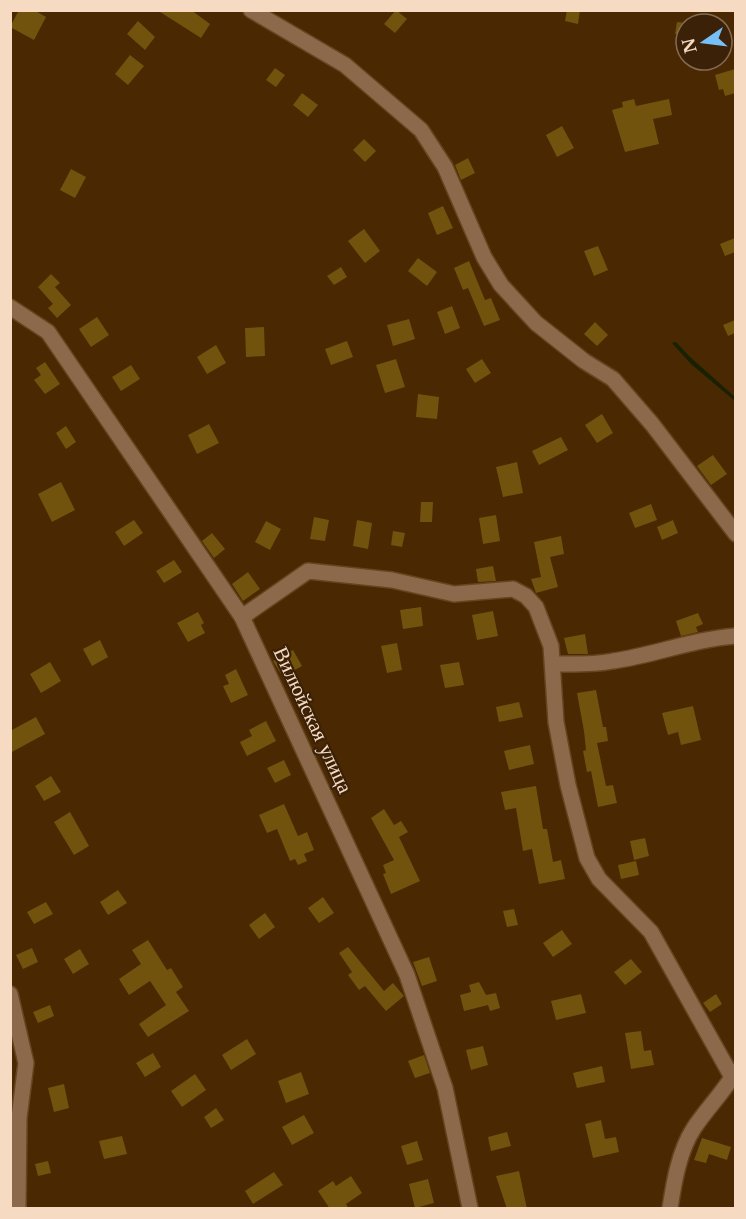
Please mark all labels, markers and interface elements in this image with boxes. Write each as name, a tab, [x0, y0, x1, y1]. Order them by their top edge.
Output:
north arrow	[674, 12, 734, 72]
text: N	[678, 36, 701, 55]
street label: Вилюйская улица	[268, 643, 359, 798]

